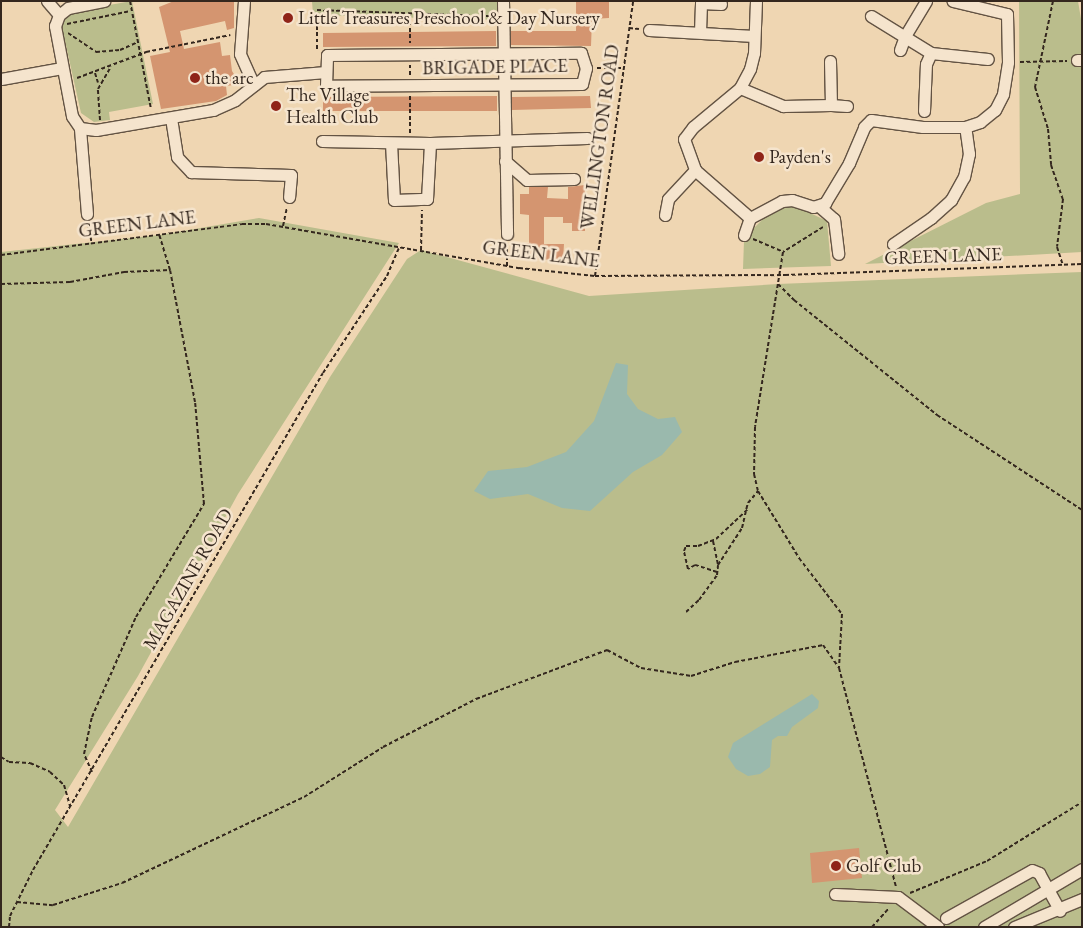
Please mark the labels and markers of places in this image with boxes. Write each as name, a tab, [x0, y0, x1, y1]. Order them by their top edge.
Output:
place label: Little Treasures Preschool & Day Nursery	[298, 7, 600, 29]
marker: Little Treasures Preschool & Day Nursery	[282, 12, 294, 24]
place label: the arc	[205, 67, 254, 89]
marker: the arc	[189, 72, 201, 84]
place label: The Village Health Club	[286, 84, 378, 128]
marker: The Village Health Club	[270, 100, 282, 112]
place label: Payden's	[769, 146, 831, 168]
marker: Payden's	[753, 151, 765, 163]
place label: Golf Club	[846, 855, 921, 877]
marker: Golf Club	[830, 860, 842, 872]

